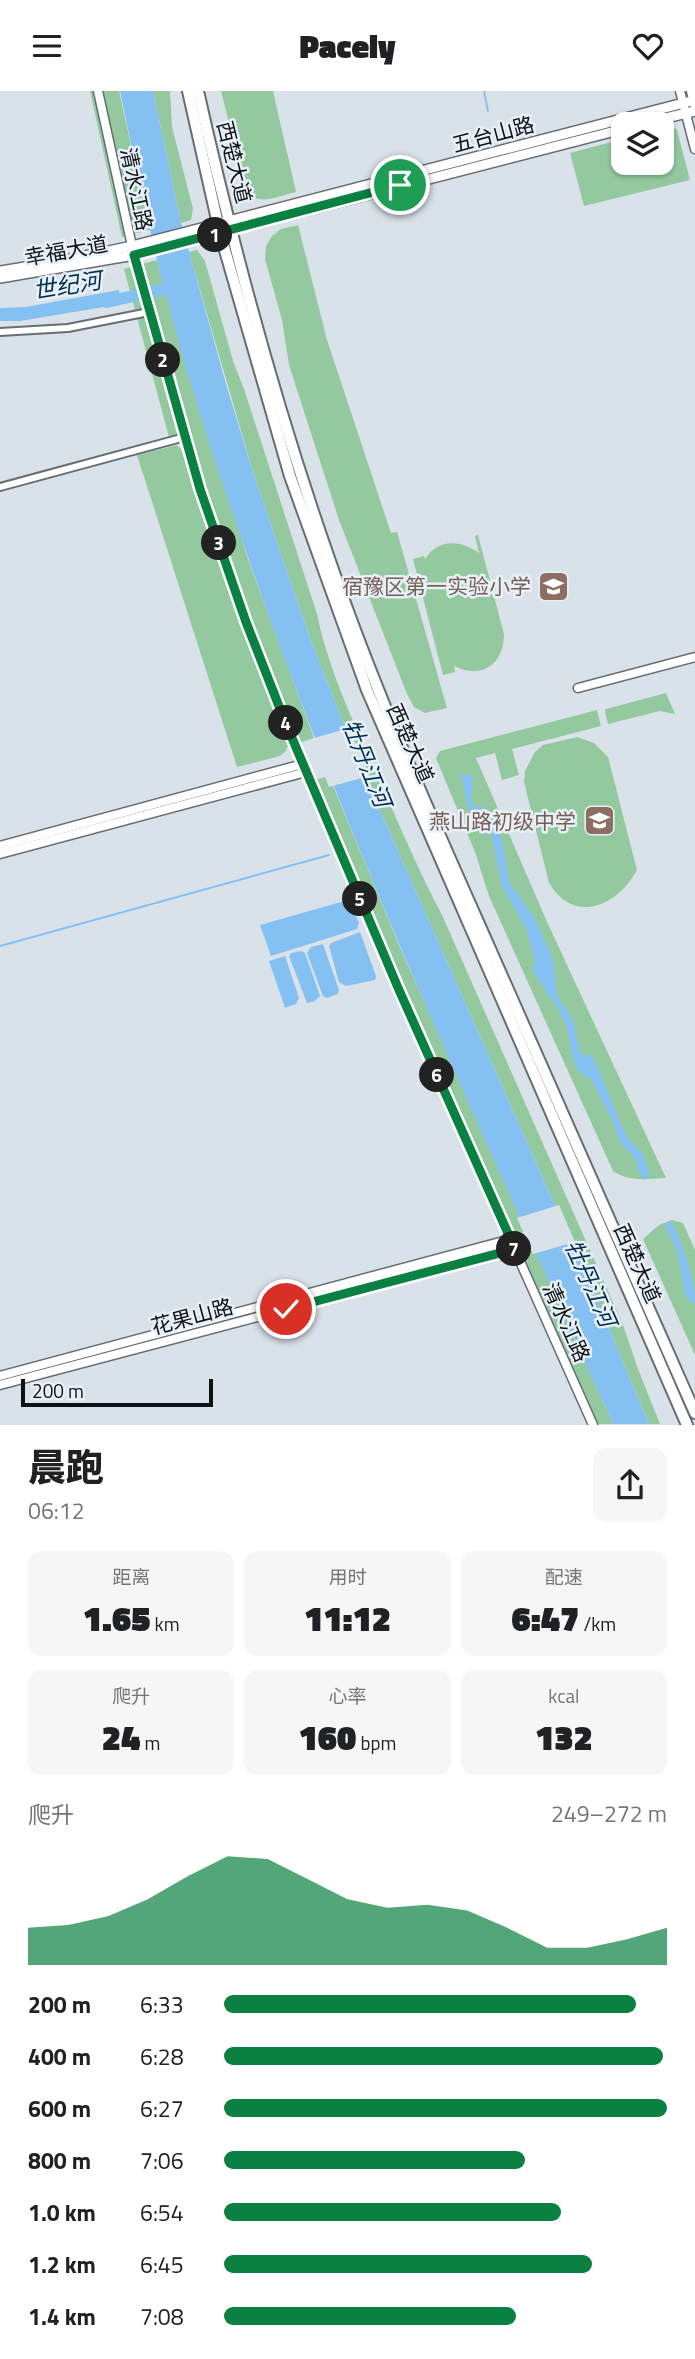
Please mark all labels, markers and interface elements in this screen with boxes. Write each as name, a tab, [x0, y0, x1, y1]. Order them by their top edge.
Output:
text: Pacely	[299, 22, 396, 70]
icon: menu	[28, 27, 66, 65]
icon: heart	[629, 27, 667, 65]
street label: 五台山路	[448, 108, 538, 160]
map controls	[611, 112, 674, 175]
button: layers	[611, 112, 674, 175]
street label: 西楚大道	[209, 117, 261, 207]
street label: 清水江路	[113, 145, 161, 233]
pin	[370, 155, 430, 215]
icon: arrive	[381, 166, 419, 204]
pin: 1	[198, 218, 232, 253]
text: 1	[209, 220, 220, 249]
street label: 幸福大道	[22, 227, 110, 273]
water label: 世纪河	[30, 262, 108, 308]
pin: 2	[146, 343, 180, 377]
text: 2	[157, 345, 168, 374]
pin: 3	[202, 525, 236, 561]
text: 3	[213, 528, 224, 557]
school or university icon: 宿豫区第一实验小学	[537, 569, 571, 603]
place label: 宿豫区第一实验小学	[342, 570, 531, 602]
street label: 西楚大道	[379, 698, 443, 788]
pin: 4	[268, 705, 304, 741]
text: 4	[280, 708, 291, 737]
water label: 牡丹江河	[334, 714, 402, 816]
school or university icon: 燕山路初级中学	[582, 804, 616, 838]
place label: 燕山路初级中学	[429, 805, 576, 837]
pin: 5	[342, 881, 378, 917]
text: 5	[354, 884, 365, 913]
pin: 6	[420, 1058, 454, 1093]
text: 6	[431, 1060, 442, 1089]
street label: 西楚大道	[606, 1218, 670, 1308]
pin: 7	[496, 1231, 532, 1267]
text: 7	[508, 1234, 519, 1263]
water label: 牡丹江河	[556, 1234, 627, 1336]
street label: 清水江路	[535, 1277, 599, 1367]
pin	[256, 1279, 316, 1339]
street label: 花果山路	[147, 1290, 237, 1342]
icon: check	[267, 1290, 305, 1328]
scale bar	[21, 1375, 214, 1407]
text: 200 m	[32, 1376, 84, 1405]
text: 晨跑	[28, 1438, 104, 1496]
button: share	[593, 1448, 667, 1522]
text: 06:12	[28, 1493, 85, 1528]
text: 距离	[112, 1562, 150, 1591]
text: 用时	[328, 1562, 367, 1591]
text: 配速	[545, 1562, 583, 1591]
text: 1.65	[83, 1591, 150, 1645]
text: 11:12	[304, 1591, 391, 1645]
text: 6:47	[511, 1591, 579, 1645]
text: km	[150, 1609, 180, 1638]
text: /km	[579, 1609, 616, 1638]
text: 爬升	[112, 1681, 150, 1710]
text: 心率	[328, 1681, 367, 1710]
text: kcal	[548, 1681, 579, 1710]
text: 24	[102, 1710, 140, 1764]
text: 160	[299, 1710, 356, 1764]
text: 132	[535, 1710, 593, 1764]
text: m	[140, 1728, 160, 1757]
text: bpm	[356, 1728, 396, 1757]
text: 249–272 m	[551, 1796, 667, 1831]
text: 爬升	[28, 1797, 74, 1832]
text: 200 m	[28, 1987, 91, 2022]
text: 6:33	[140, 1987, 184, 2022]
text: 400 m	[28, 2039, 91, 2074]
text: 6:28	[140, 2039, 184, 2074]
text: 600 m	[28, 2091, 91, 2126]
text: 6:27	[140, 2091, 184, 2126]
text: 800 m	[28, 2143, 91, 2178]
text: 7:06	[140, 2143, 184, 2178]
text: 1.0 km	[28, 2195, 96, 2230]
text: 6:54	[140, 2195, 184, 2230]
text: 1.2 km	[28, 2247, 96, 2282]
text: 6:45	[140, 2247, 184, 2282]
text: 1.4 km	[28, 2299, 96, 2334]
text: 7:08	[140, 2299, 184, 2334]

